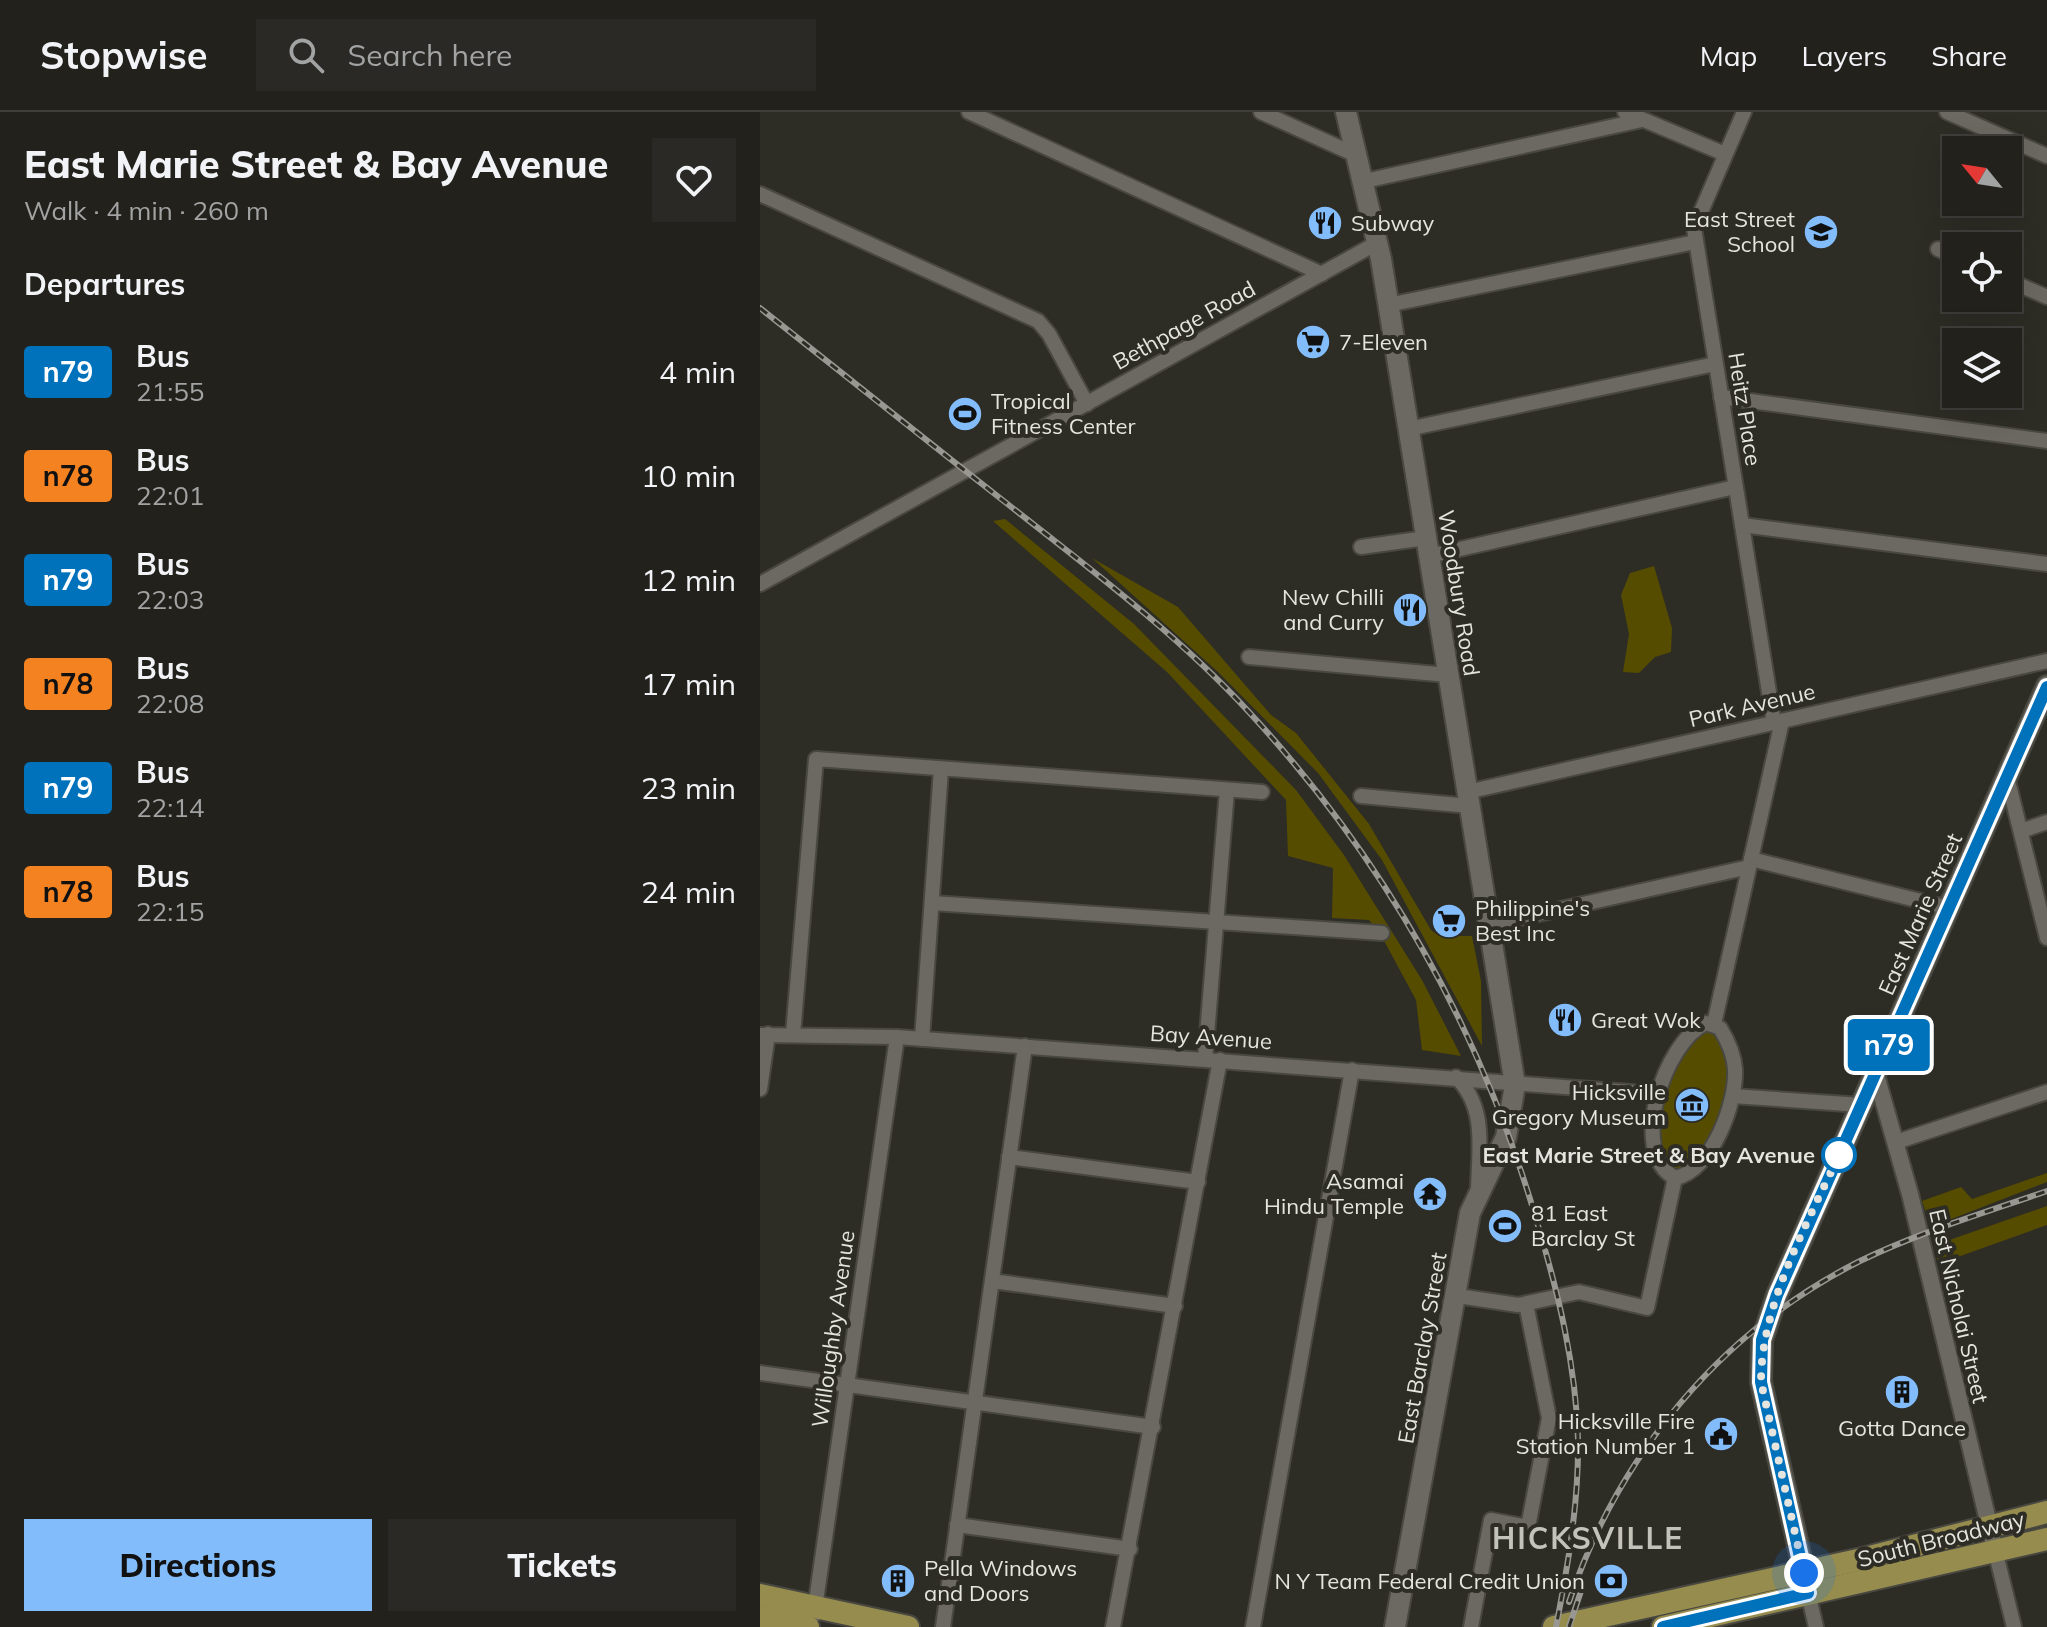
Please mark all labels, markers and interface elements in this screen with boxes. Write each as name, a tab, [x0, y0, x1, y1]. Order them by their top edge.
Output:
search box	[256, 19, 816, 91]
text: Stopwise	[40, 31, 208, 79]
icon: search	[284, 33, 328, 77]
text: Search here	[348, 36, 512, 74]
text: Map	[1700, 38, 1757, 73]
text: Layers	[1801, 38, 1887, 73]
text: Share	[1931, 38, 2007, 73]
north arrow	[1942, 136, 2022, 216]
map controls	[1942, 136, 2022, 408]
button: heart	[652, 138, 736, 222]
text: East Marie Street & Bay Avenue	[24, 140, 608, 188]
text: Walk · 4 min · 260 m	[24, 194, 269, 227]
restaurant icon: Subway	[1306, 204, 1344, 242]
place label: East Street School	[1684, 205, 1795, 258]
place label: Subway	[1351, 209, 1434, 237]
school or university icon: East Street School	[1802, 213, 1840, 251]
button: locate	[1942, 232, 2022, 312]
text: Departures	[24, 265, 185, 303]
street label: Bethpage Road	[1108, 274, 1260, 376]
supermarket icon: 7-Eleven	[1294, 323, 1332, 361]
place label: 7-Eleven	[1339, 328, 1428, 356]
button: layers	[1942, 328, 2022, 408]
text: Bus	[136, 337, 190, 375]
street label: Heitz Place	[1722, 350, 1768, 468]
text: 4 min	[659, 353, 736, 391]
text: n79	[43, 354, 93, 389]
text: 21:55	[136, 375, 204, 408]
place label: Tropical Fitness Center	[991, 387, 1135, 440]
sports icon: Tropical Fitness Center	[946, 395, 984, 433]
text: Bus	[136, 441, 190, 479]
text: 10 min	[641, 457, 736, 495]
text: n78	[43, 458, 93, 493]
text: 22:01	[136, 479, 204, 512]
street label: Woodbury Road	[1432, 508, 1486, 678]
text: Bus	[136, 545, 190, 583]
text: 12 min	[641, 561, 736, 599]
text: n79	[43, 562, 93, 597]
text: 22:03	[136, 583, 204, 616]
place label: New Chilli and Curry	[1282, 583, 1384, 636]
restaurant icon: New Chilli and Curry	[1391, 591, 1429, 629]
text: Bus	[136, 649, 190, 687]
text: 17 min	[641, 665, 736, 703]
text: n78	[43, 666, 93, 701]
street label: Park Avenue	[1686, 677, 1818, 733]
text: 22:08	[136, 687, 204, 720]
text: Bus	[136, 753, 190, 791]
text: 23 min	[641, 769, 736, 807]
text: n79	[43, 770, 93, 805]
text: 22:14	[136, 791, 204, 824]
street label: East Marie Street	[1872, 829, 1968, 999]
text: Bus	[136, 857, 190, 895]
text: 24 min	[641, 873, 736, 911]
text: n78	[43, 874, 93, 909]
place label: Philippine's Best Inc	[1475, 894, 1590, 947]
text: 22:15	[136, 895, 204, 928]
supermarket icon: Philippine's Best Inc	[1430, 902, 1468, 940]
restaurant icon: Great Wok	[1546, 1001, 1584, 1039]
place label: Great Wok	[1591, 1006, 1701, 1034]
street label: Bay Avenue	[1149, 1019, 1273, 1055]
line badge: n79	[1843, 1019, 1935, 1071]
text: n79	[1864, 1027, 1914, 1062]
place label: Hicksville Gregory Museum	[1492, 1078, 1666, 1131]
museum icon: Hicksville Gregory Museum	[1673, 1086, 1711, 1124]
marker: East Marie Street & Bay Avenue	[1822, 1138, 1856, 1172]
place label: East Marie Street & Bay Avenue	[1483, 1141, 1815, 1169]
place label: Asamai Hindu Temple	[1264, 1167, 1404, 1220]
temple icon: Asamai Hindu Temple	[1411, 1175, 1449, 1213]
place label: 81 East Barclay St	[1531, 1199, 1635, 1252]
street label: East Nicholai Street	[1923, 1206, 1995, 1406]
sports icon: 81 East Barclay St	[1486, 1207, 1524, 1245]
street label: Willoughby Avenue	[805, 1229, 861, 1429]
street label: East Barclay Street	[1391, 1250, 1453, 1446]
building icon: Gotta Dance	[1883, 1373, 1921, 1411]
place label: Hicksville Fire Station Number 1	[1516, 1407, 1695, 1460]
place label: Gotta Dance	[1838, 1414, 1966, 1442]
public building icon: Hicksville Fire Station Number 1	[1702, 1415, 1740, 1453]
street label: South Broadway	[1855, 1505, 2028, 1573]
button: Directions	[24, 1519, 372, 1611]
button: Tickets	[388, 1519, 736, 1611]
district label: HICKSVILLE	[1492, 1519, 1684, 1557]
your location	[1784, 1553, 1824, 1593]
place label: Pella Windows and Doors	[924, 1554, 1077, 1607]
building icon: Pella Windows and Doors	[879, 1562, 917, 1600]
bank icon: N Y Team Federal Credit Union	[1592, 1562, 1630, 1600]
place label: N Y Team Federal Credit Union	[1274, 1567, 1585, 1595]

